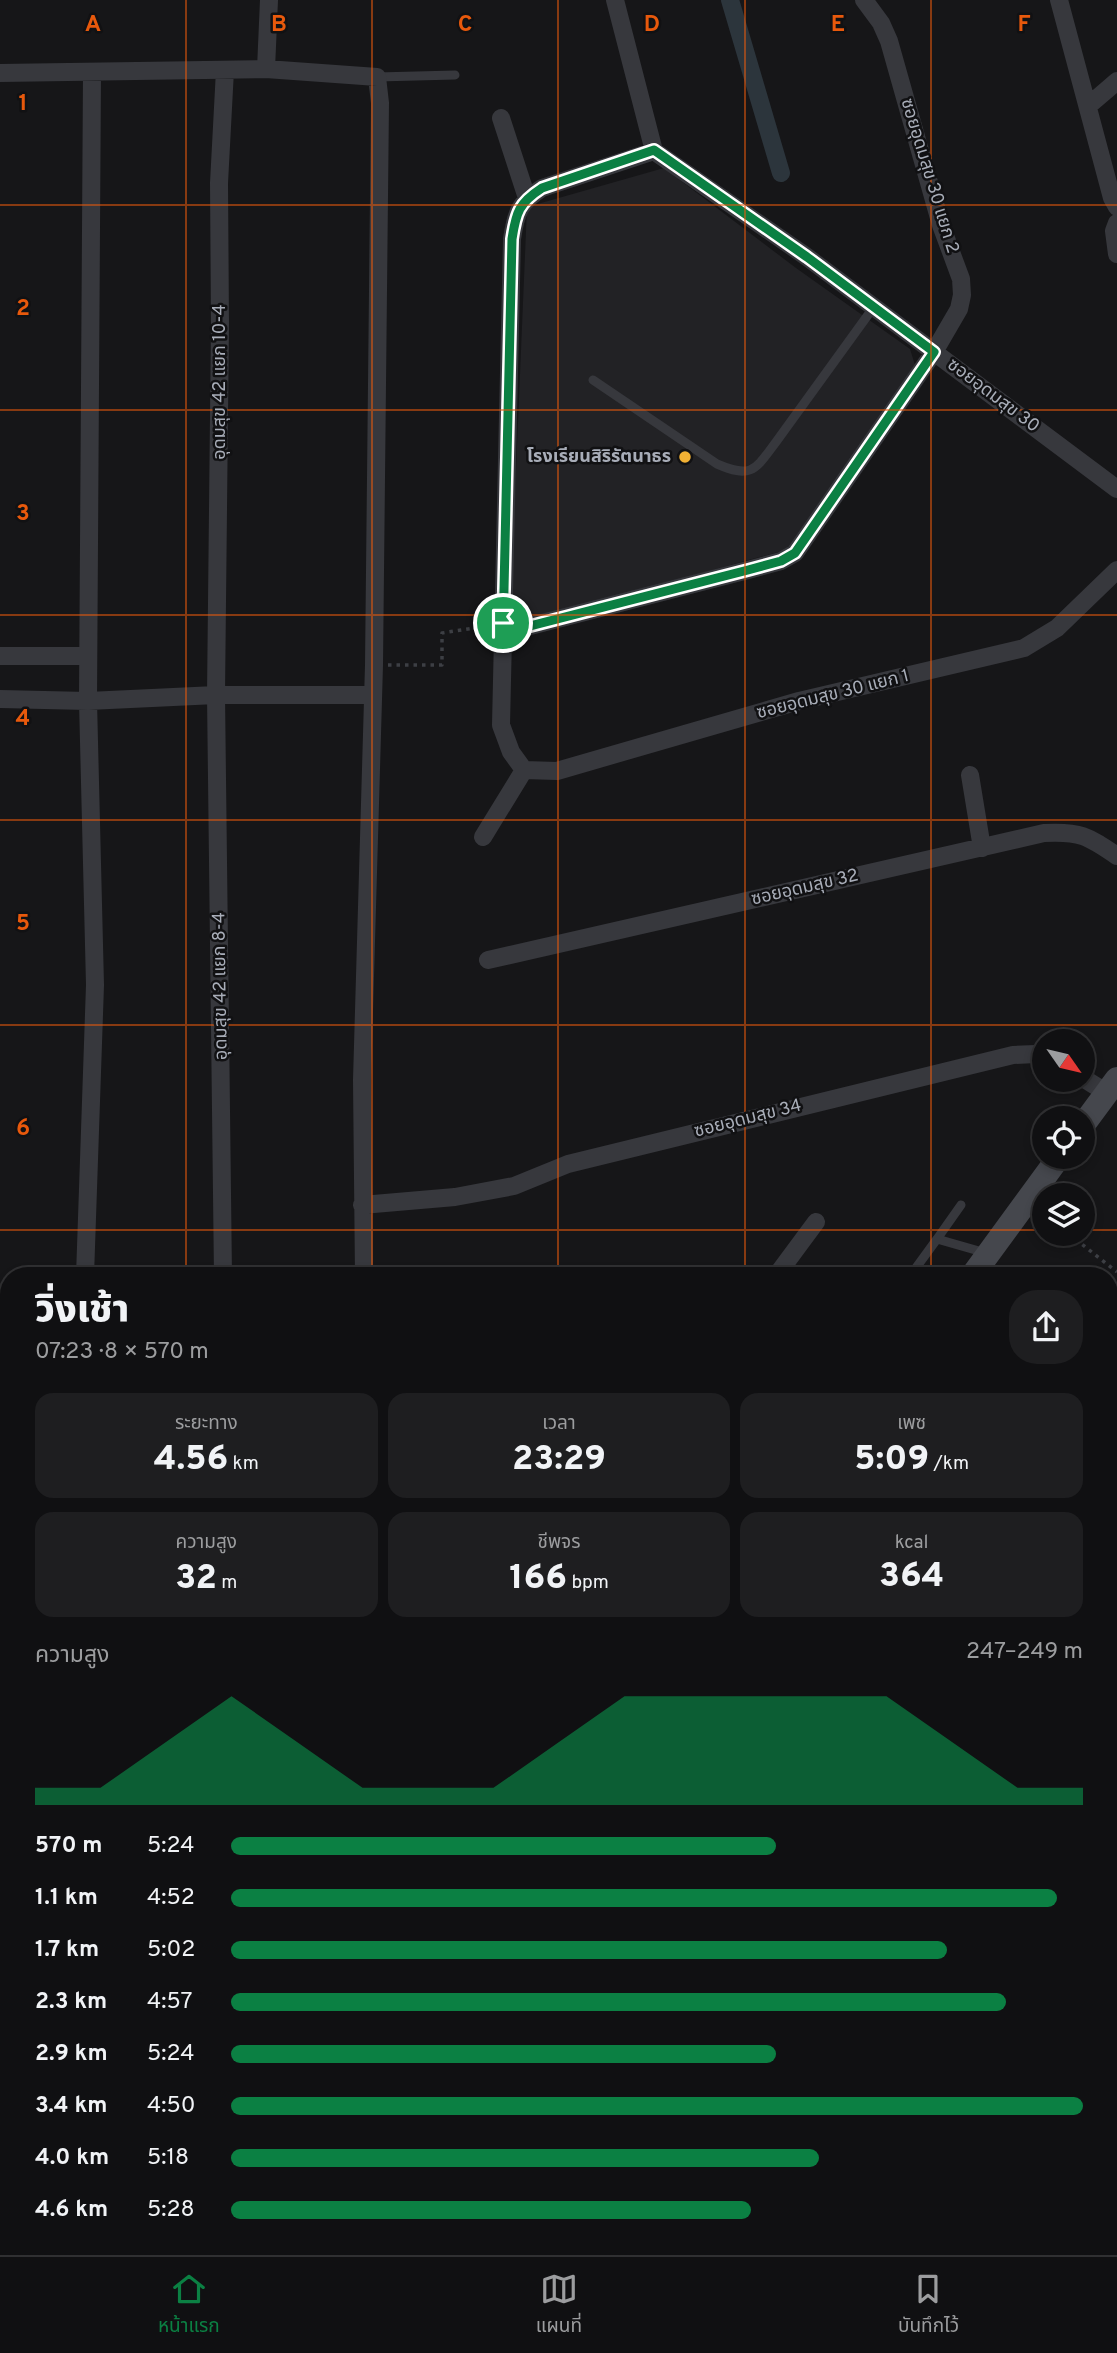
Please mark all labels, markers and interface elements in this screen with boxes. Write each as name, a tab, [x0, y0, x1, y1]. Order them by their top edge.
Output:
text: A	[85, 11, 101, 40]
text: B	[271, 11, 287, 40]
text: C	[458, 11, 472, 40]
text: D	[644, 11, 660, 40]
text: E	[831, 11, 845, 40]
text: F	[1017, 11, 1031, 40]
text: 1	[18, 90, 28, 119]
street label: ซอยอุดมสุข 30 แยก 2	[895, 96, 963, 256]
text: 2	[16, 295, 30, 324]
street label: อุดมสุข 42 แยก 10-4	[209, 304, 232, 460]
street label: ซอยอุดมสุข 30	[942, 354, 1044, 438]
place label: โรงเรียนสิริรัตนาธร	[527, 446, 671, 469]
marker: โรงเรียนสิริรัตนาธร	[677, 449, 693, 465]
text: 3	[16, 500, 30, 529]
pin	[473, 593, 533, 653]
icon: arrive	[484, 604, 522, 642]
street label: ซอยอุดมสุข 30 แยก 1	[754, 665, 912, 725]
text: 4	[16, 705, 30, 734]
street label: ซอยอุดมสุข 32	[749, 864, 861, 912]
text: 5	[16, 910, 30, 939]
street label: อุดมสุข 42 แยก 8-4	[208, 912, 234, 1060]
north arrow	[1032, 1029, 1096, 1092]
map controls	[1032, 1029, 1095, 1246]
street label: ซอยอุดมสุข 34	[692, 1095, 804, 1143]
button: locate	[1032, 1106, 1095, 1169]
text: 6	[16, 1115, 30, 1144]
button: layers	[1032, 1183, 1095, 1246]
text: วิ่งเช้า	[35, 1287, 129, 1336]
button: share	[1009, 1290, 1083, 1364]
text: 07:23 · 8 × 570 m	[35, 1338, 209, 1367]
text: ระยะทาง	[175, 1412, 238, 1436]
text: เวลา	[542, 1412, 576, 1436]
text: เพซ	[897, 1412, 926, 1436]
text: 4.56	[154, 1438, 228, 1482]
text: 23:29	[512, 1438, 606, 1482]
text: 5:09	[854, 1438, 929, 1482]
text: km	[228, 1452, 259, 1476]
text: /km	[929, 1452, 969, 1476]
text: ความสูง	[176, 1531, 237, 1555]
text: ชีพจร	[537, 1531, 581, 1555]
text: kcal	[895, 1531, 929, 1555]
text: 364	[879, 1555, 944, 1599]
text: 32	[175, 1557, 217, 1601]
text: 166	[509, 1557, 567, 1601]
text: m	[217, 1571, 237, 1595]
text: bpm	[567, 1571, 609, 1595]
text: 247–249 m	[966, 1638, 1083, 1667]
text: ความสูง	[35, 1642, 109, 1671]
text: 570 m	[35, 1832, 102, 1861]
text: 5:24	[147, 1832, 195, 1861]
text: 1.1 km	[35, 1884, 98, 1913]
text: 4:52	[147, 1884, 195, 1913]
text: 1.7 km	[35, 1936, 99, 1965]
text: 5:02	[147, 1936, 195, 1965]
text: 2.3 km	[35, 1988, 107, 2017]
text: 4:57	[147, 1988, 193, 2017]
text: 2.9 km	[35, 2040, 108, 2069]
text: 5:24	[147, 2040, 195, 2069]
text: 3.4 km	[35, 2092, 107, 2121]
text: 4:50	[147, 2092, 195, 2121]
text: 4.0 km	[35, 2144, 109, 2173]
text: 5:18	[147, 2144, 189, 2173]
text: 4.6 km	[35, 2196, 108, 2225]
text: 5:28	[147, 2196, 195, 2225]
tab: หน้าแรก	[158, 2270, 220, 2341]
tab: แผนที่	[536, 2270, 582, 2341]
tab: บันทึกไว้	[898, 2270, 959, 2341]

